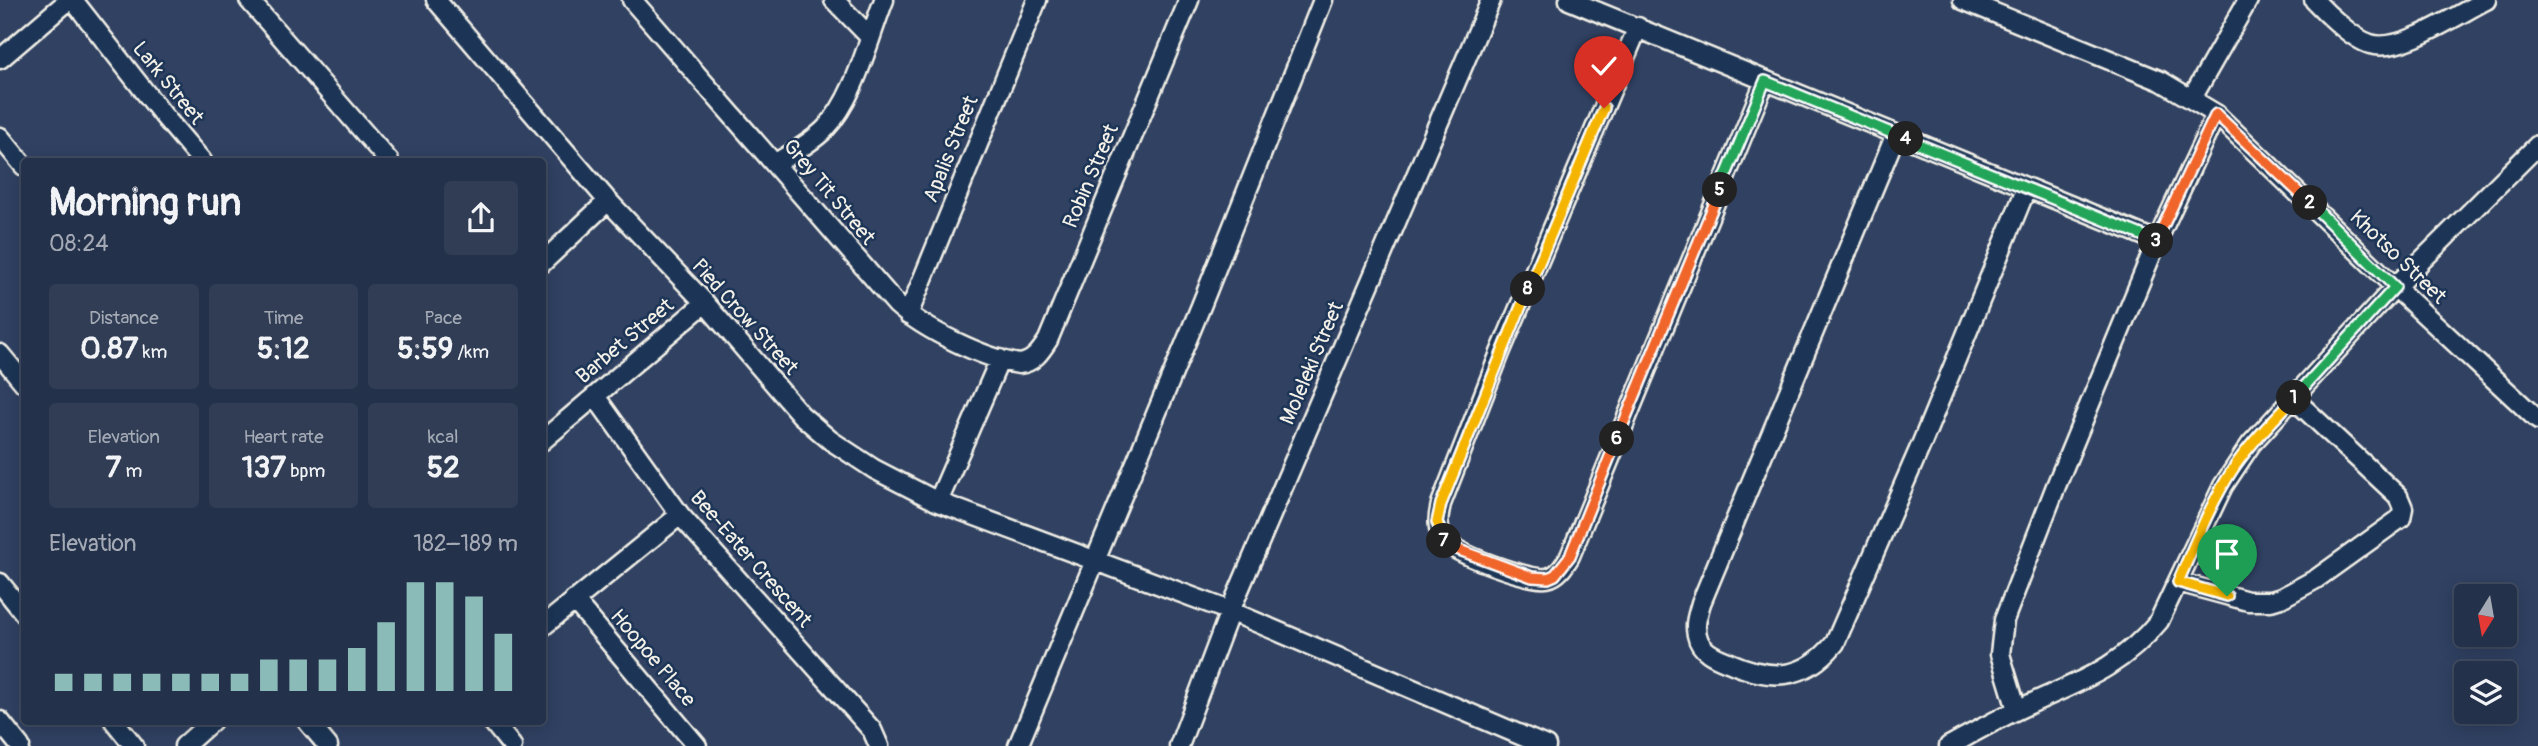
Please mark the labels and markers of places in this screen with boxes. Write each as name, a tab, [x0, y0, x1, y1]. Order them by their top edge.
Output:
pin	[1574, 36, 1634, 108]
pin: 4	[1888, 122, 1924, 156]
pin: 5	[1702, 172, 1738, 208]
pin: 2	[2292, 186, 2328, 220]
pin: 3	[2138, 224, 2174, 258]
pin: 8	[1510, 272, 1546, 306]
pin: 1	[2276, 380, 2312, 416]
pin: 6	[1600, 422, 1634, 457]
pin: 7	[1426, 524, 1462, 558]
pin	[2197, 524, 2257, 596]

